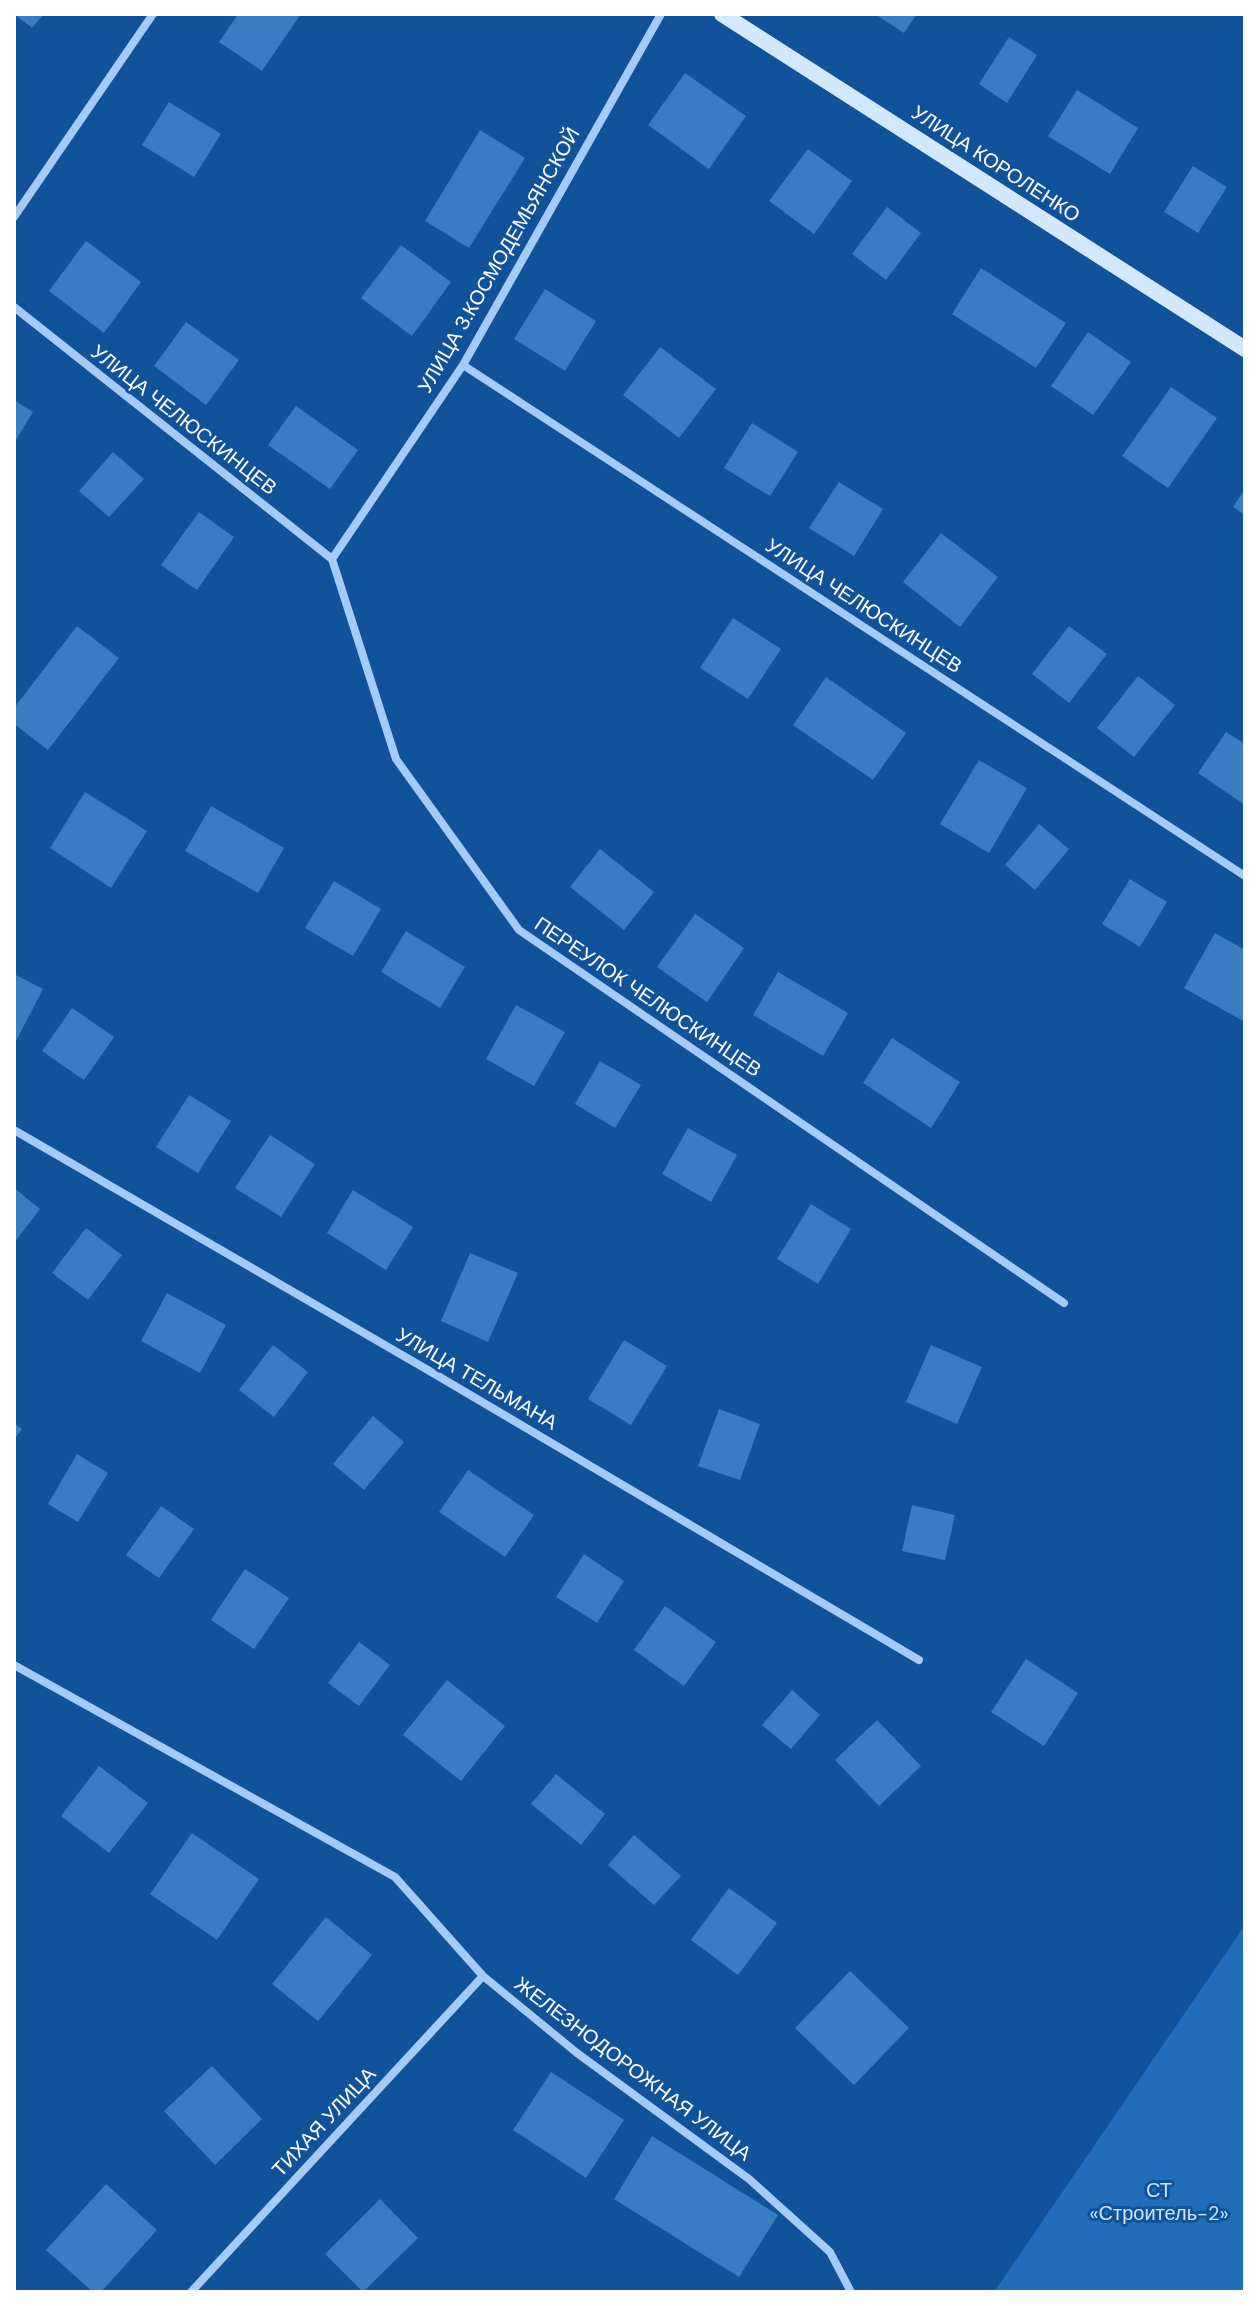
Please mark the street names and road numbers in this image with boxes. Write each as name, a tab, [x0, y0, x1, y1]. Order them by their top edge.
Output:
street label: УЛИЦА КОРОЛЕНКО	[906, 102, 1084, 228]
street label: УЛИЦА З.КОСМОДЕМЬЯНСКОЙ	[414, 124, 586, 398]
street label: УЛИЦА ЧЕЛЮСКИНЦЕВ	[85, 341, 281, 501]
street label: УЛИЦА ЧЕЛЮСКИНЦЕВ	[760, 535, 966, 679]
street label: ПЕРЕУЛОК ЧЕЛЮСКИНЦЕВ	[529, 913, 765, 1083]
street label: УЛИЦА ТЕЛЬМАНА	[391, 1324, 561, 1436]
street label: ЖЕЛЕЗНОДОРОЖНАЯ УЛИЦА	[509, 1973, 755, 2167]
street label: ТИХАЯ УЛИЦА	[268, 2063, 382, 2183]

